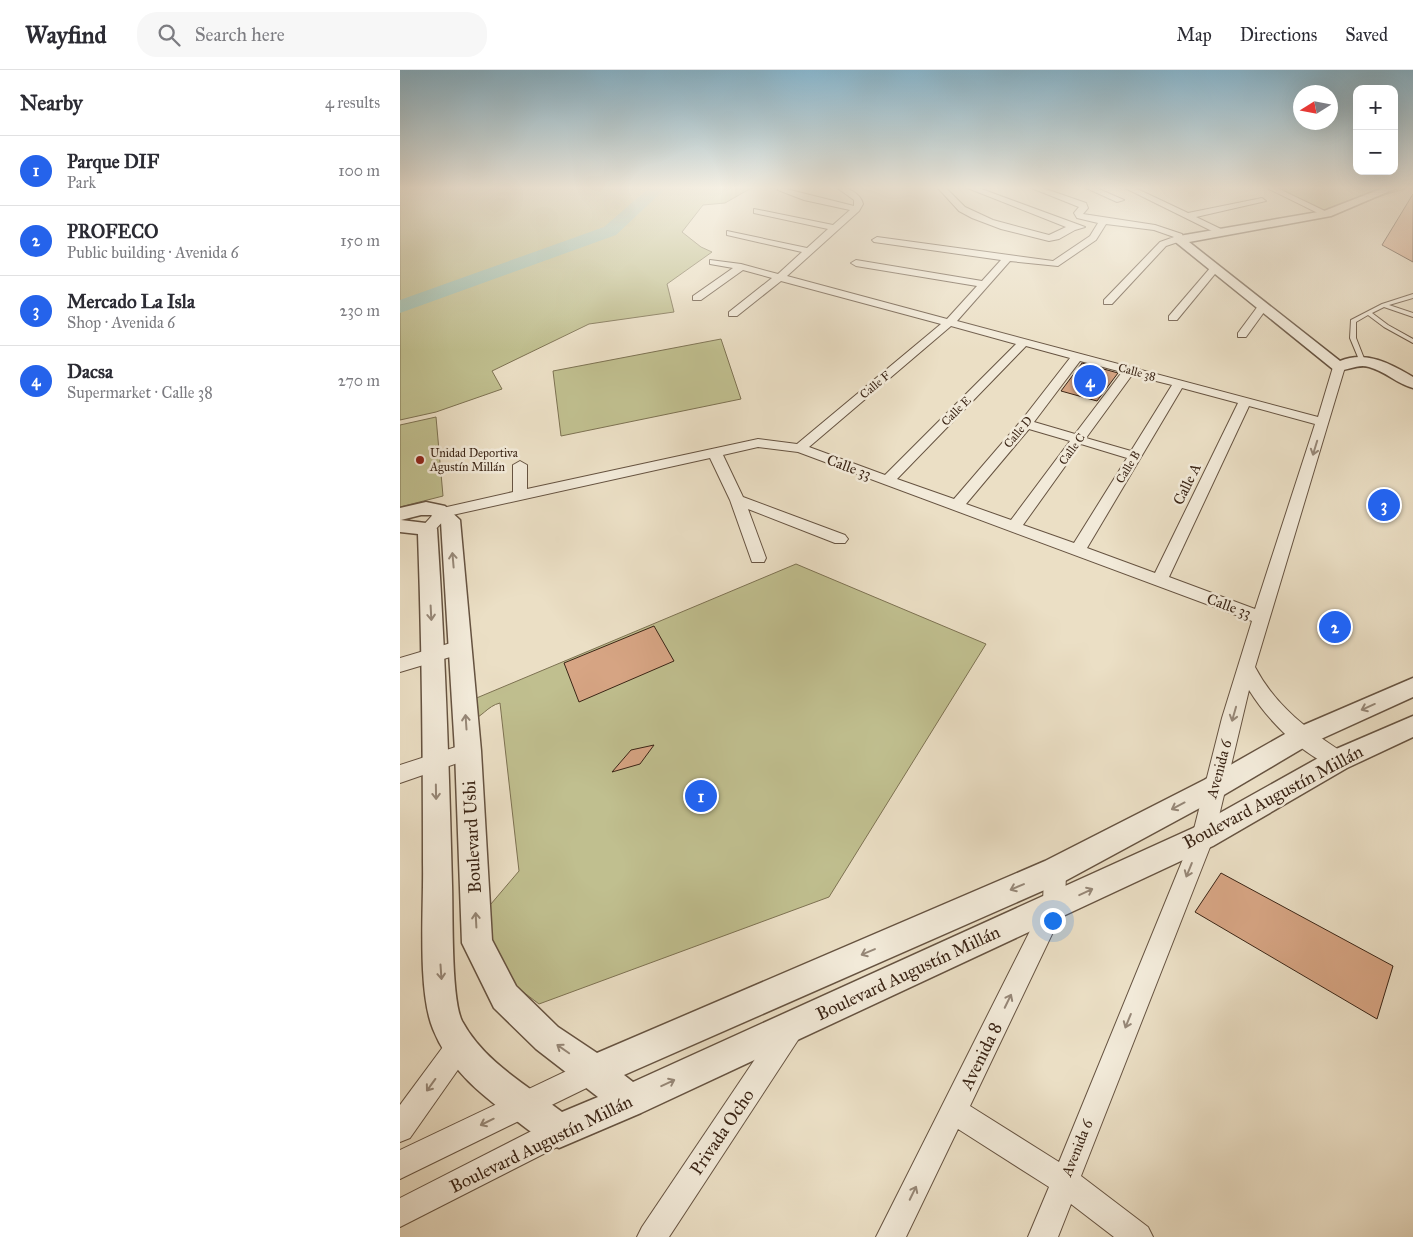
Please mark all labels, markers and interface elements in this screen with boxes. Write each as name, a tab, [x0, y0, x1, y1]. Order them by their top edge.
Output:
search box	[137, 12, 487, 57]
text: Wayfind	[25, 20, 107, 50]
icon: search	[155, 21, 183, 49]
text: Search here	[195, 23, 285, 46]
text: Map	[1176, 24, 1212, 46]
text: Directions	[1240, 24, 1317, 46]
text: Saved	[1345, 24, 1388, 46]
north arrow	[1293, 85, 1338, 130]
map controls	[1353, 85, 1398, 175]
button: +	[1353, 85, 1398, 130]
text: Nearby	[20, 90, 83, 116]
text: 4 results	[325, 93, 380, 112]
button: −	[1353, 130, 1398, 175]
text: Parque DIF	[67, 150, 159, 173]
text: 1	[33, 161, 39, 180]
text: 100 m	[338, 161, 380, 180]
text: Park	[67, 173, 96, 192]
text: PROFECO	[67, 220, 159, 243]
text: 2	[32, 231, 40, 250]
text: 150 m	[340, 231, 380, 250]
text: Public building · Avenida 6	[67, 243, 239, 262]
text: Mercado La Isla	[67, 290, 195, 313]
text: 3	[33, 301, 39, 320]
text: 230 m	[340, 301, 380, 320]
text: Shop · Avenida 6	[67, 313, 175, 332]
text: Dacsa	[67, 360, 113, 383]
street label: Calle 38	[1117, 360, 1157, 384]
pin: 4	[1074, 362, 1106, 400]
street label: Calle F	[857, 368, 893, 402]
text: 4	[32, 371, 40, 390]
text: 270 m	[338, 371, 380, 390]
text: Supermarket · Calle 38	[67, 383, 213, 402]
street label: Calle E	[938, 393, 974, 429]
street label: Calle D	[1001, 413, 1035, 451]
street label: Calle C	[1056, 431, 1088, 467]
one-way arrow	[1310, 439, 1319, 455]
place label: Unidad Deportiva Agustín Millán	[429, 446, 519, 475]
street label: Calle B	[1113, 448, 1143, 486]
street label: Calle 33	[824, 451, 874, 483]
marker: Unidad Deportiva Agustín Millán	[414, 454, 426, 466]
street label: Calle A	[1169, 460, 1205, 508]
pin: 3	[1368, 486, 1400, 524]
one-way arrow	[449, 553, 458, 569]
street label: Calle 33	[1204, 590, 1254, 622]
one-way arrow	[427, 604, 436, 620]
pin: 2	[1319, 608, 1351, 646]
one-way arrow	[1361, 703, 1376, 713]
one-way arrow	[1229, 706, 1238, 722]
one-way arrow	[461, 715, 471, 731]
street label: Avenida 6	[1202, 737, 1236, 801]
street label: Boulevard Augustín Millán	[1179, 740, 1367, 855]
pin: 1	[685, 777, 717, 815]
street label: Boulevard Usbi	[458, 780, 486, 894]
one-way arrow	[431, 784, 441, 800]
one-way arrow	[1171, 802, 1186, 811]
one-way arrow	[1184, 862, 1194, 877]
one-way arrow	[1010, 883, 1025, 893]
one-way arrow	[1078, 886, 1093, 896]
your location	[1040, 908, 1066, 934]
one-way arrow	[472, 912, 481, 928]
street label: Boulevard Augustín Millán	[813, 921, 1004, 1026]
one-way arrow	[861, 947, 876, 957]
one-way arrow	[436, 964, 445, 980]
one-way arrow	[1003, 993, 1013, 1008]
one-way arrow	[1123, 1013, 1133, 1028]
street label: Avenida 8	[955, 1019, 1007, 1094]
one-way arrow	[557, 1044, 571, 1054]
one-way arrow	[426, 1078, 436, 1092]
one-way arrow	[660, 1078, 675, 1088]
street label: Privada Ocho	[685, 1085, 759, 1179]
street label: Boulevard Augustín Millán	[446, 1090, 637, 1199]
street label: Avenida 6	[1057, 1116, 1097, 1180]
one-way arrow	[480, 1117, 495, 1127]
one-way arrow	[909, 1186, 918, 1201]

